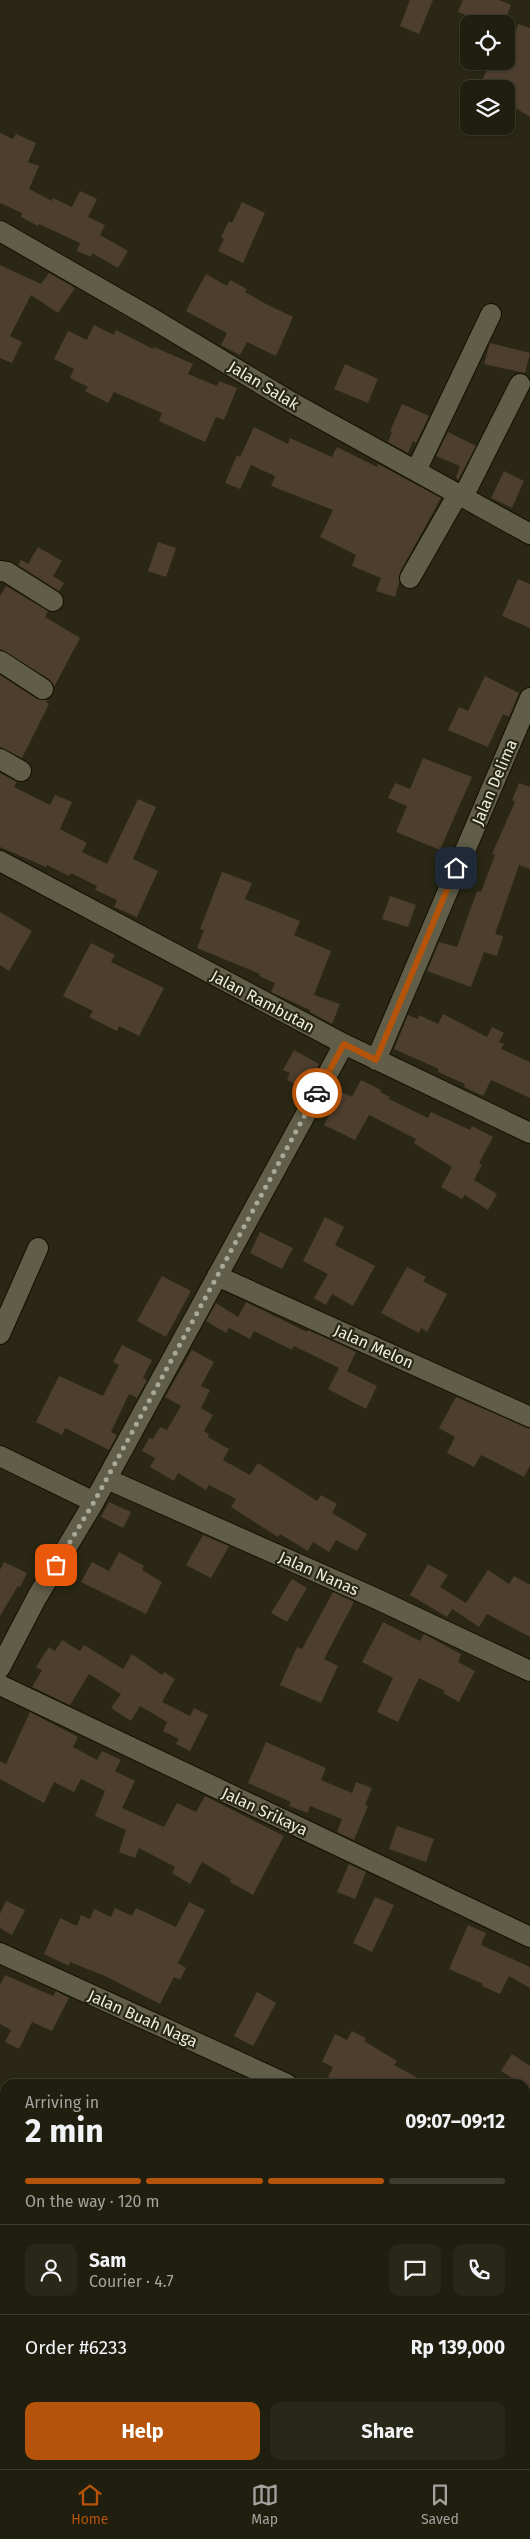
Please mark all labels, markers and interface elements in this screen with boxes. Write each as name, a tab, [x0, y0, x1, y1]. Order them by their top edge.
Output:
map controls	[460, 15, 515, 135]
button: locate	[460, 15, 515, 70]
button: layers	[460, 80, 515, 135]
street label: Jalan Salak	[225, 357, 303, 414]
street label: Jalan Delima	[468, 737, 521, 828]
pin	[435, 847, 477, 889]
icon: home	[442, 854, 470, 882]
street label: Jalan Rambutan	[208, 966, 318, 1037]
courier	[292, 1068, 342, 1118]
icon: car	[303, 1079, 331, 1107]
street label: Jalan Melon	[331, 1321, 416, 1372]
pin	[35, 1544, 77, 1586]
street label: Jalan Nanas	[276, 1547, 362, 1600]
icon: bag	[42, 1551, 70, 1579]
street label: Jalan Srikaya	[219, 1783, 311, 1840]
street label: Jalan Buah Naga	[85, 1986, 201, 2051]
text: Arriving in	[25, 2093, 99, 2112]
text: 09:07–09:12	[405, 2110, 505, 2133]
text: 2 min	[25, 2112, 104, 2150]
text: On the way · 120 m	[25, 2192, 159, 2211]
button: person	[25, 2244, 77, 2296]
button: chat	[389, 2244, 441, 2296]
button: phone	[453, 2244, 505, 2296]
text: Sam	[89, 2249, 126, 2272]
text: Courier · 4.7	[89, 2272, 174, 2291]
text: Order #6233	[25, 2336, 127, 2359]
text: Rp 139,000	[411, 2336, 505, 2359]
button: Help	[25, 2402, 260, 2460]
button: Share	[270, 2402, 505, 2460]
tab: Home	[71, 2481, 108, 2528]
tab: Map	[251, 2481, 279, 2528]
tab: Saved	[421, 2481, 459, 2528]

